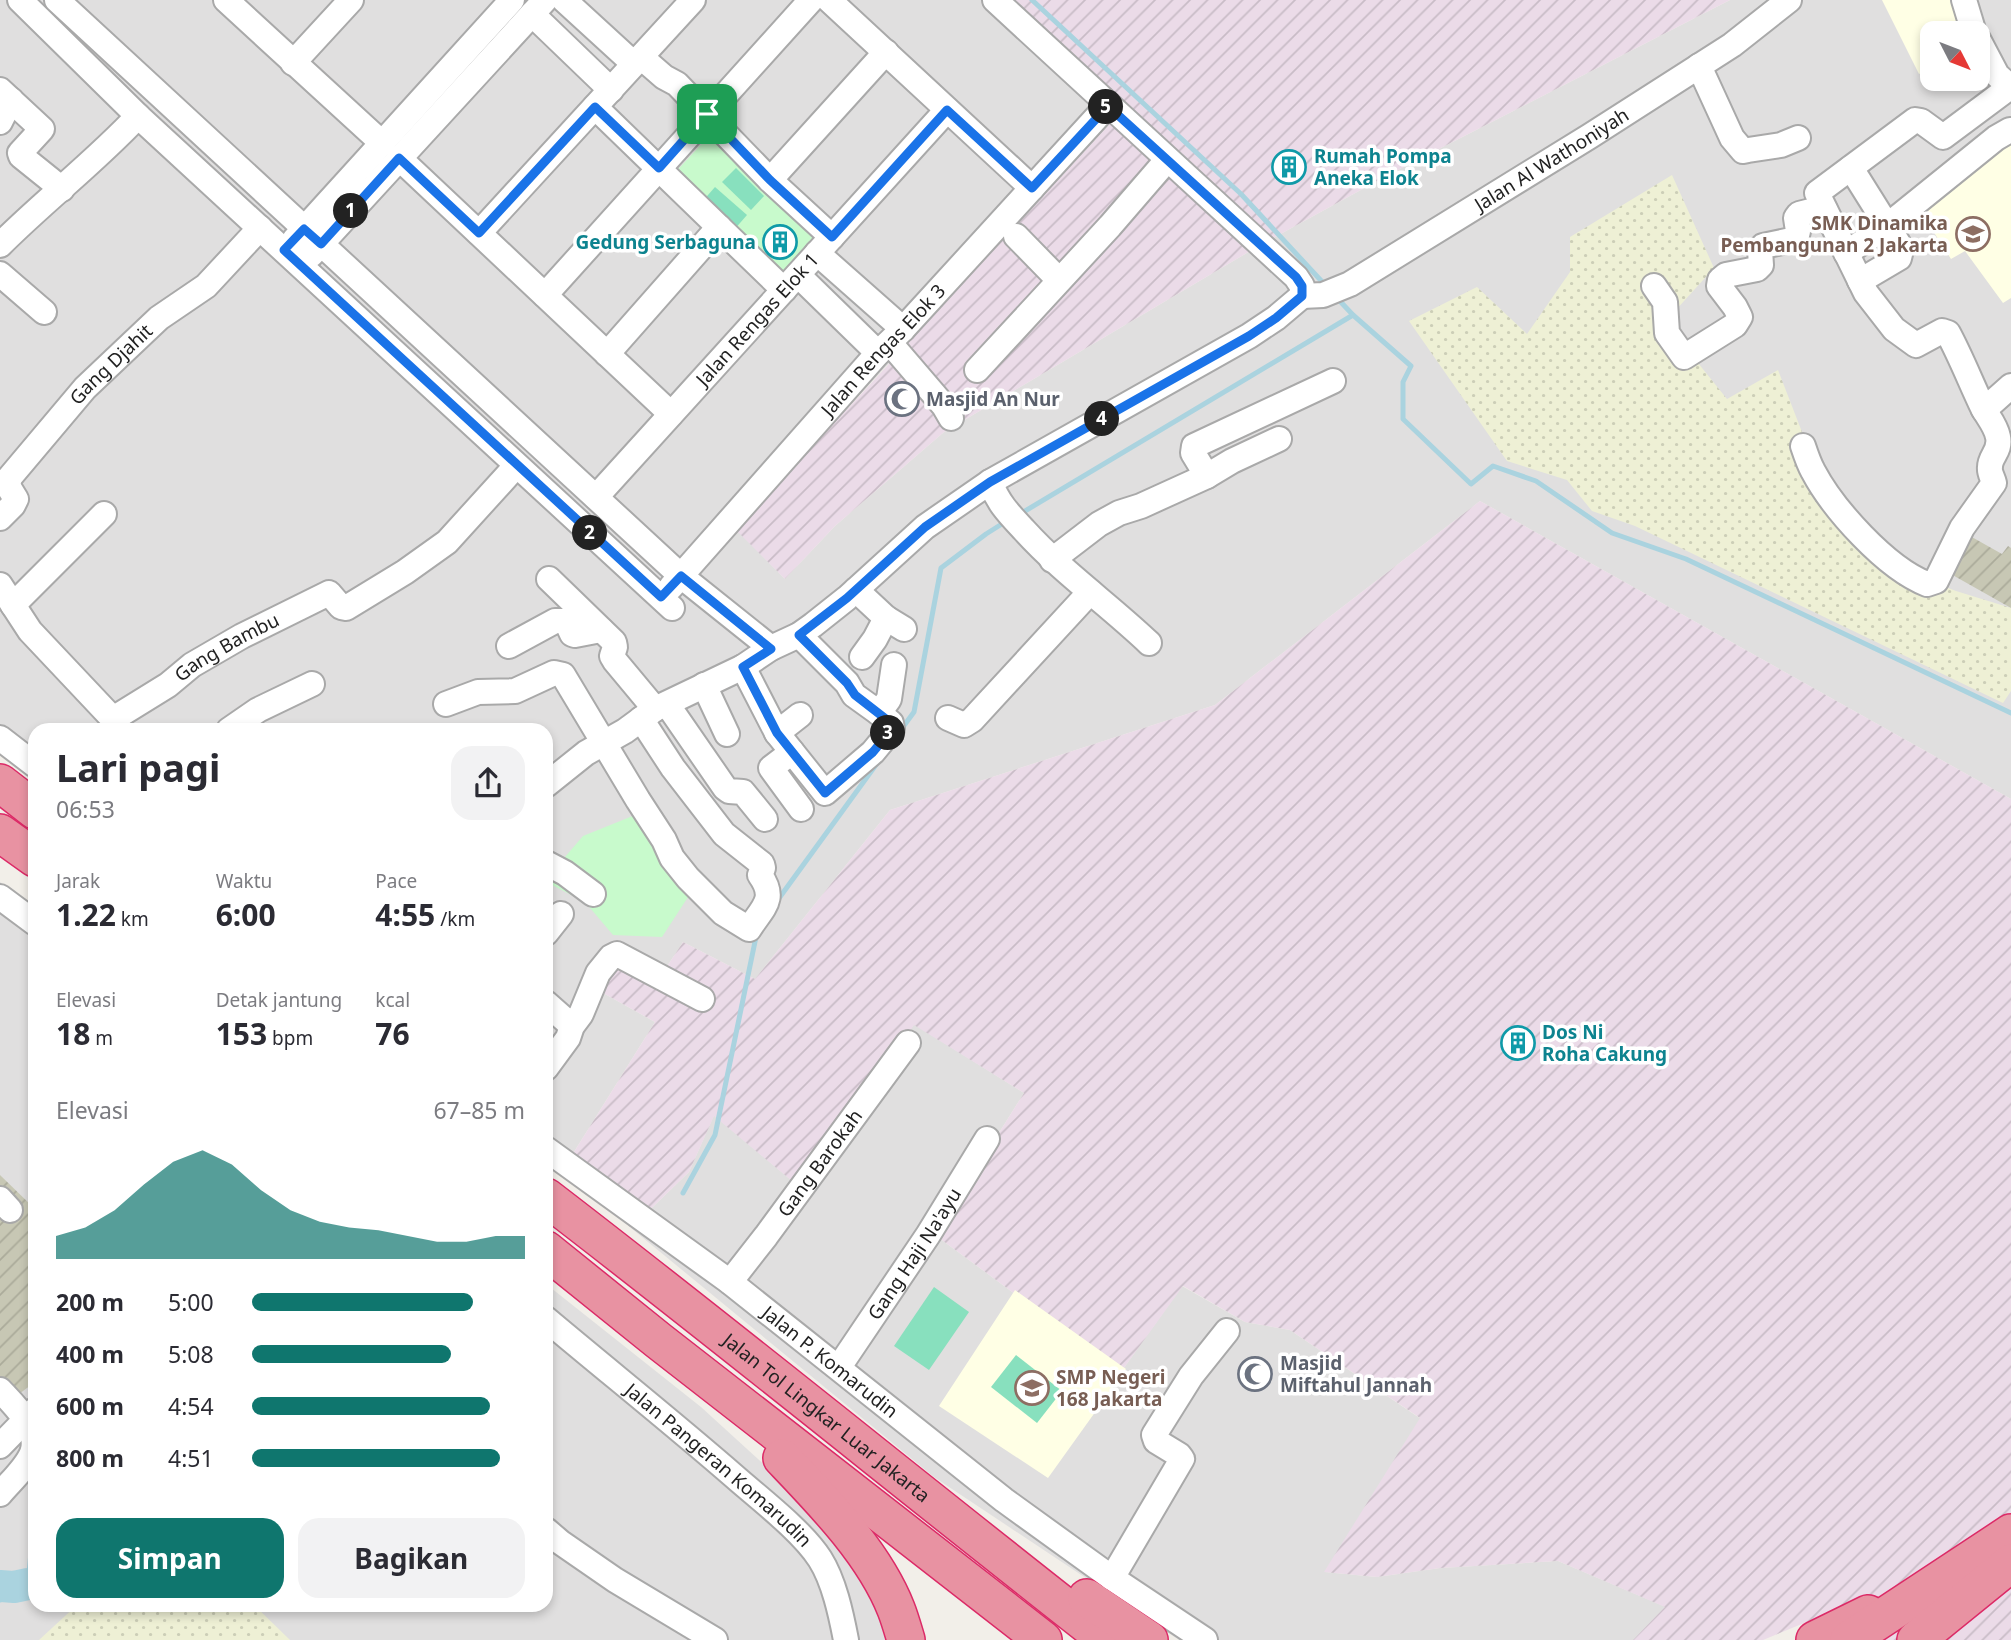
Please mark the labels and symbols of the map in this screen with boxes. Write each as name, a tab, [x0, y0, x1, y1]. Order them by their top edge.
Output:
north arrow	[1920, 21, 1990, 91]
pin	[677, 84, 737, 144]
pin: 5	[1088, 90, 1124, 124]
street label: Jalan Al Wathoniyah	[1468, 102, 1634, 218]
place label: Rumah Pompa Aneka Elok	[1314, 143, 1452, 191]
building icon: Rumah Pompa Aneka Elok	[1270, 148, 1308, 186]
pin: 1	[334, 194, 368, 228]
place label: SMK Dinamika Pembangunan 2 Jakarta	[1720, 210, 1948, 258]
school or university icon: SMK Dinamika Pembangunan 2 Jakarta	[1954, 215, 1992, 253]
building icon: Gedung Serbaguna	[761, 223, 799, 261]
place label: Gedung Serbaguna	[575, 229, 756, 255]
street label: Jalan Rengas Elok 1	[689, 247, 825, 393]
street label: Jalan Rengas Elok 3	[814, 278, 951, 423]
street label: Gang Djahit	[64, 318, 158, 410]
mosque icon: Masjid An Nur	[883, 380, 921, 418]
place label: Masjid An Nur	[926, 386, 1060, 412]
pin: 4	[1084, 402, 1120, 436]
pin: 2	[572, 516, 608, 550]
street label: Gang Bambu	[169, 607, 284, 687]
pin: 3	[870, 716, 906, 750]
place label: Dos Ni Roha Cakung	[1542, 1019, 1667, 1067]
building icon: Dos Ni Roha Cakung	[1499, 1024, 1537, 1062]
street label: Gang Barokah	[771, 1104, 868, 1222]
street label: Gang Haji Na'ayu	[861, 1183, 967, 1325]
street label: Jalan P. Komarudin	[755, 1298, 904, 1424]
street label: Jalan Tol Lingkar Luar Jakarta	[716, 1326, 936, 1508]
place label: Masjid Miftahul Jannah	[1280, 1350, 1432, 1398]
mosque icon: Masjid Miftahul Jannah	[1236, 1355, 1274, 1393]
place label: SMP Negeri 168 Jakarta	[1056, 1364, 1165, 1412]
school or university icon: SMP Negeri 168 Jakarta	[1013, 1369, 1051, 1407]
street label: Jalan Pangeran Komarudin	[618, 1376, 818, 1552]

